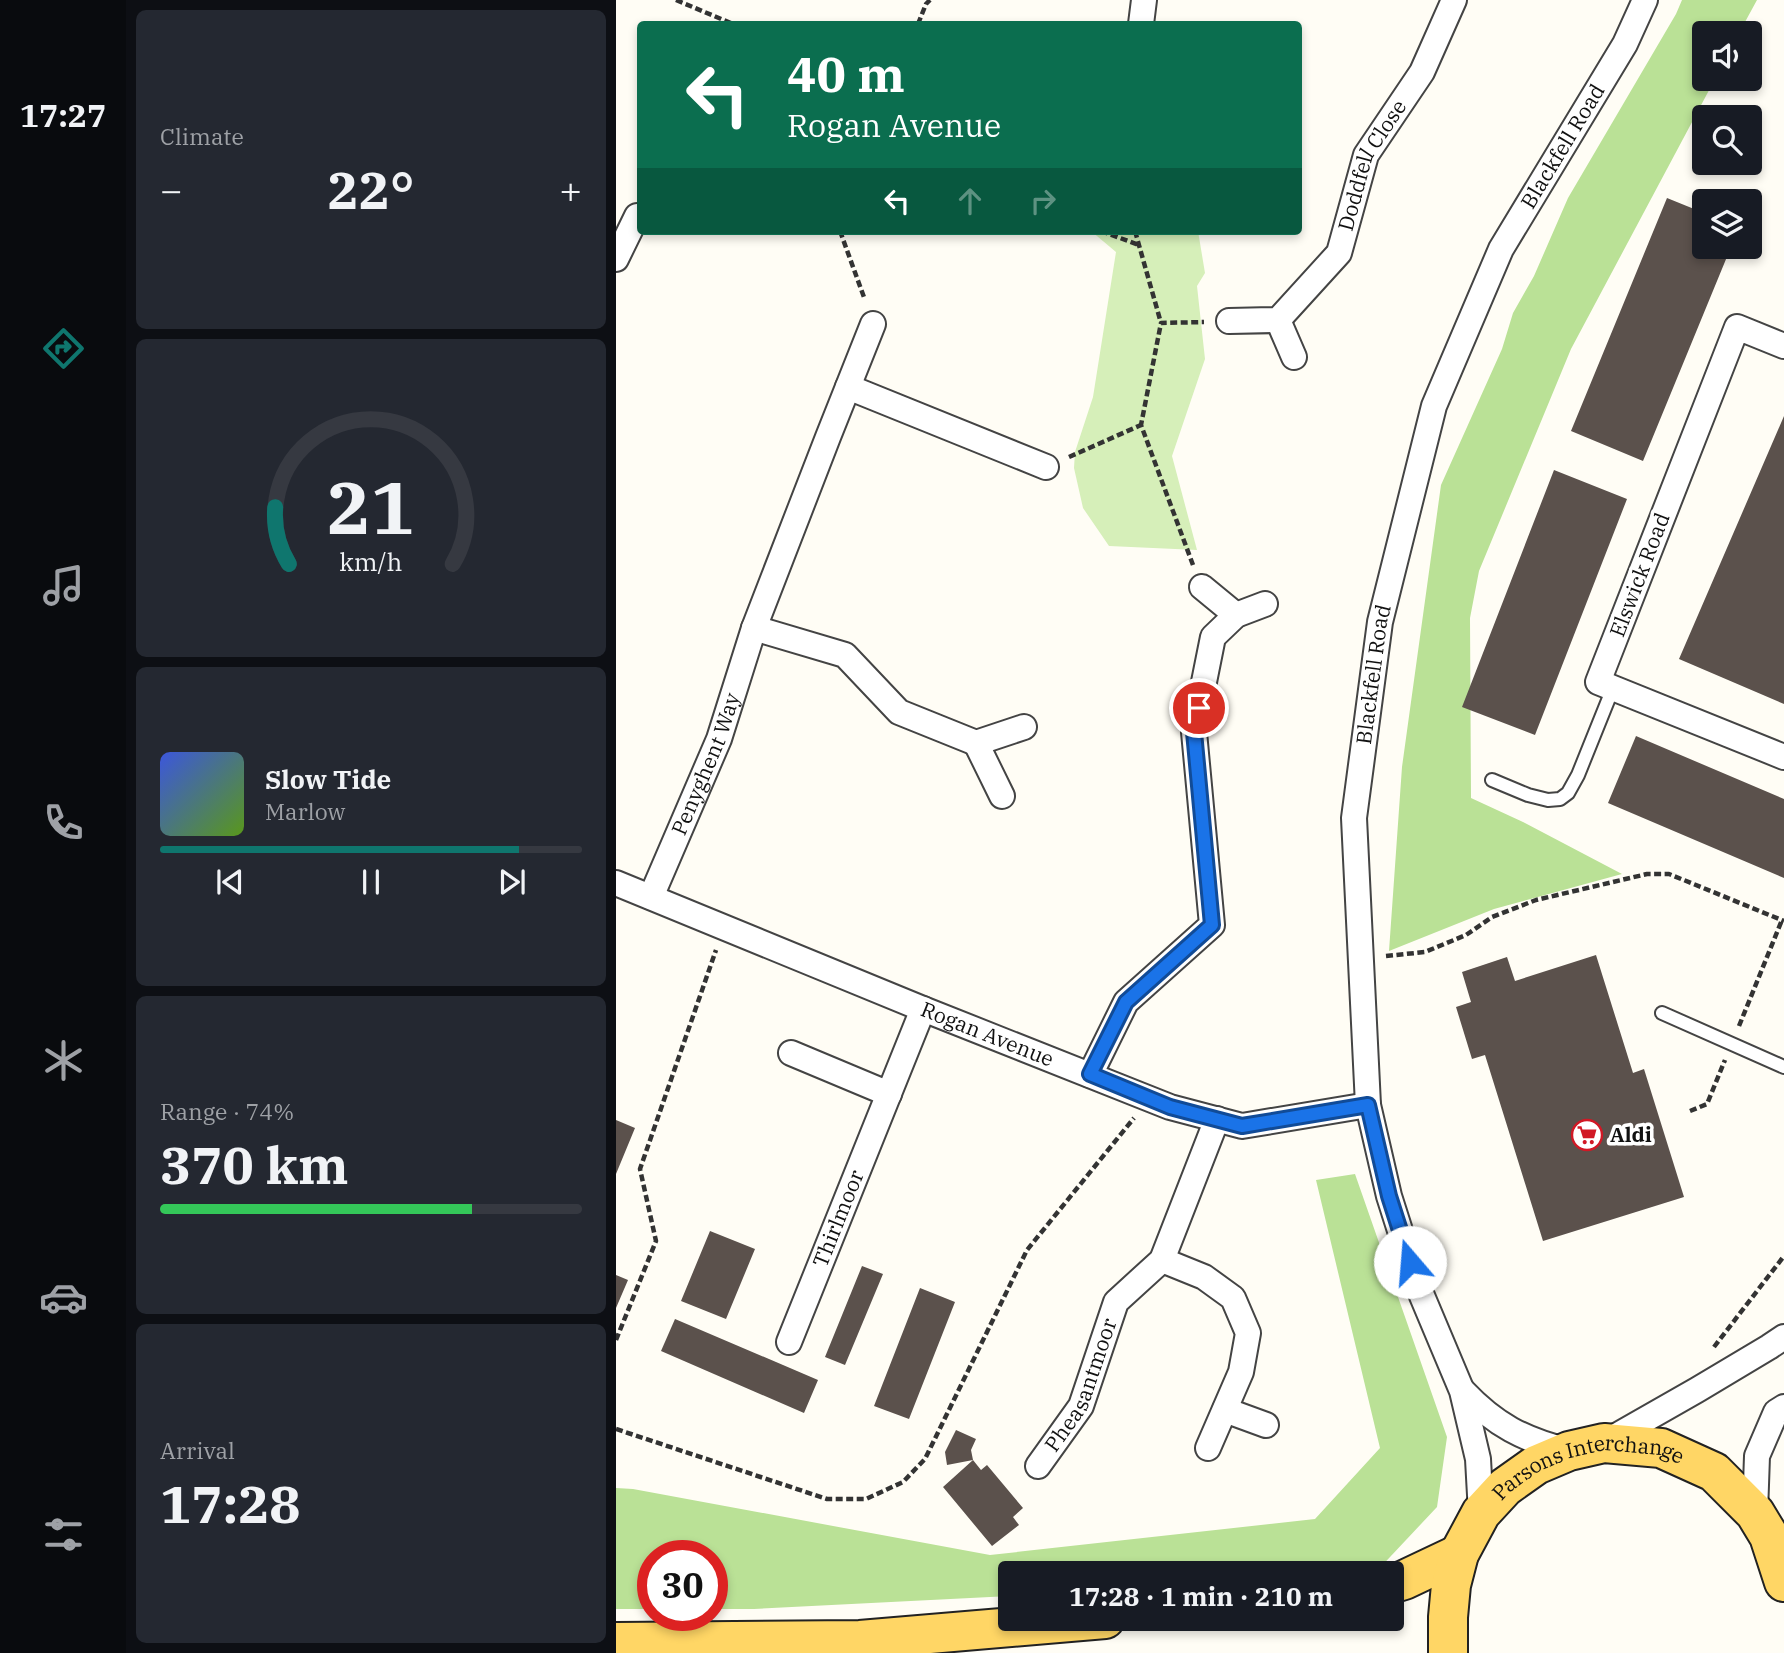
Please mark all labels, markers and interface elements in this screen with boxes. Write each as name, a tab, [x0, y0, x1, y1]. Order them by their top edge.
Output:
map controls	[1692, 21, 1762, 259]
button: sound	[1692, 21, 1762, 91]
text: 40 m	[787, 42, 905, 105]
icon: left	[672, 49, 763, 140]
street label: Blackfell Road	[1514, 78, 1611, 213]
text: 17:27	[20, 94, 106, 136]
street label: Doddfell Close	[1331, 94, 1412, 234]
text: Rogan Avenue	[787, 104, 1001, 146]
button: search	[1692, 105, 1762, 175]
text: Climate	[160, 121, 244, 151]
text: 22°	[328, 156, 414, 223]
text: −	[160, 165, 183, 214]
text: +	[559, 165, 582, 214]
icon: left	[878, 182, 916, 220]
icon: ahead	[951, 182, 989, 220]
icon: right	[1024, 182, 1062, 220]
button: layers	[1692, 189, 1762, 259]
icon: directions	[39, 324, 88, 373]
text: 21	[327, 459, 415, 554]
street label: Elswick Road	[1603, 508, 1676, 641]
text: km/h	[339, 545, 403, 578]
icon: music	[39, 561, 88, 610]
street label: Blackfell Road	[1349, 601, 1397, 746]
pin	[1169, 678, 1229, 738]
street label: Penyghent Way	[664, 688, 746, 839]
icon: arrive	[1180, 689, 1218, 727]
text: Slow Tide	[265, 762, 391, 796]
text: Marlow	[265, 796, 345, 826]
icon: phone	[39, 798, 88, 847]
icon: previous	[211, 863, 249, 901]
icon: pause	[352, 863, 390, 901]
icon: next	[493, 863, 531, 901]
street label: Rogan Avenue	[917, 995, 1058, 1073]
icon: climate	[39, 1036, 88, 1085]
text: Range · 74%	[160, 1096, 294, 1126]
supermarket icon: Aldi	[1570, 1118, 1604, 1152]
place label: Aldi	[1610, 1120, 1652, 1148]
text: 370 km	[160, 1131, 349, 1198]
street label: Thirlmoor	[806, 1165, 870, 1271]
position arrow	[1373, 1225, 1447, 1299]
icon: car	[39, 1273, 88, 1322]
street label: Pheasantmoor	[1038, 1314, 1123, 1457]
street label: Parsons Interchange	[1485, 1428, 1689, 1506]
text: Arrival	[160, 1435, 235, 1465]
text: 17:28	[160, 1470, 301, 1537]
icon: filters	[39, 1510, 88, 1559]
speed limit sign: 30	[637, 1540, 728, 1631]
text: 17:28 · 1 min · 210 m	[1069, 1579, 1333, 1613]

